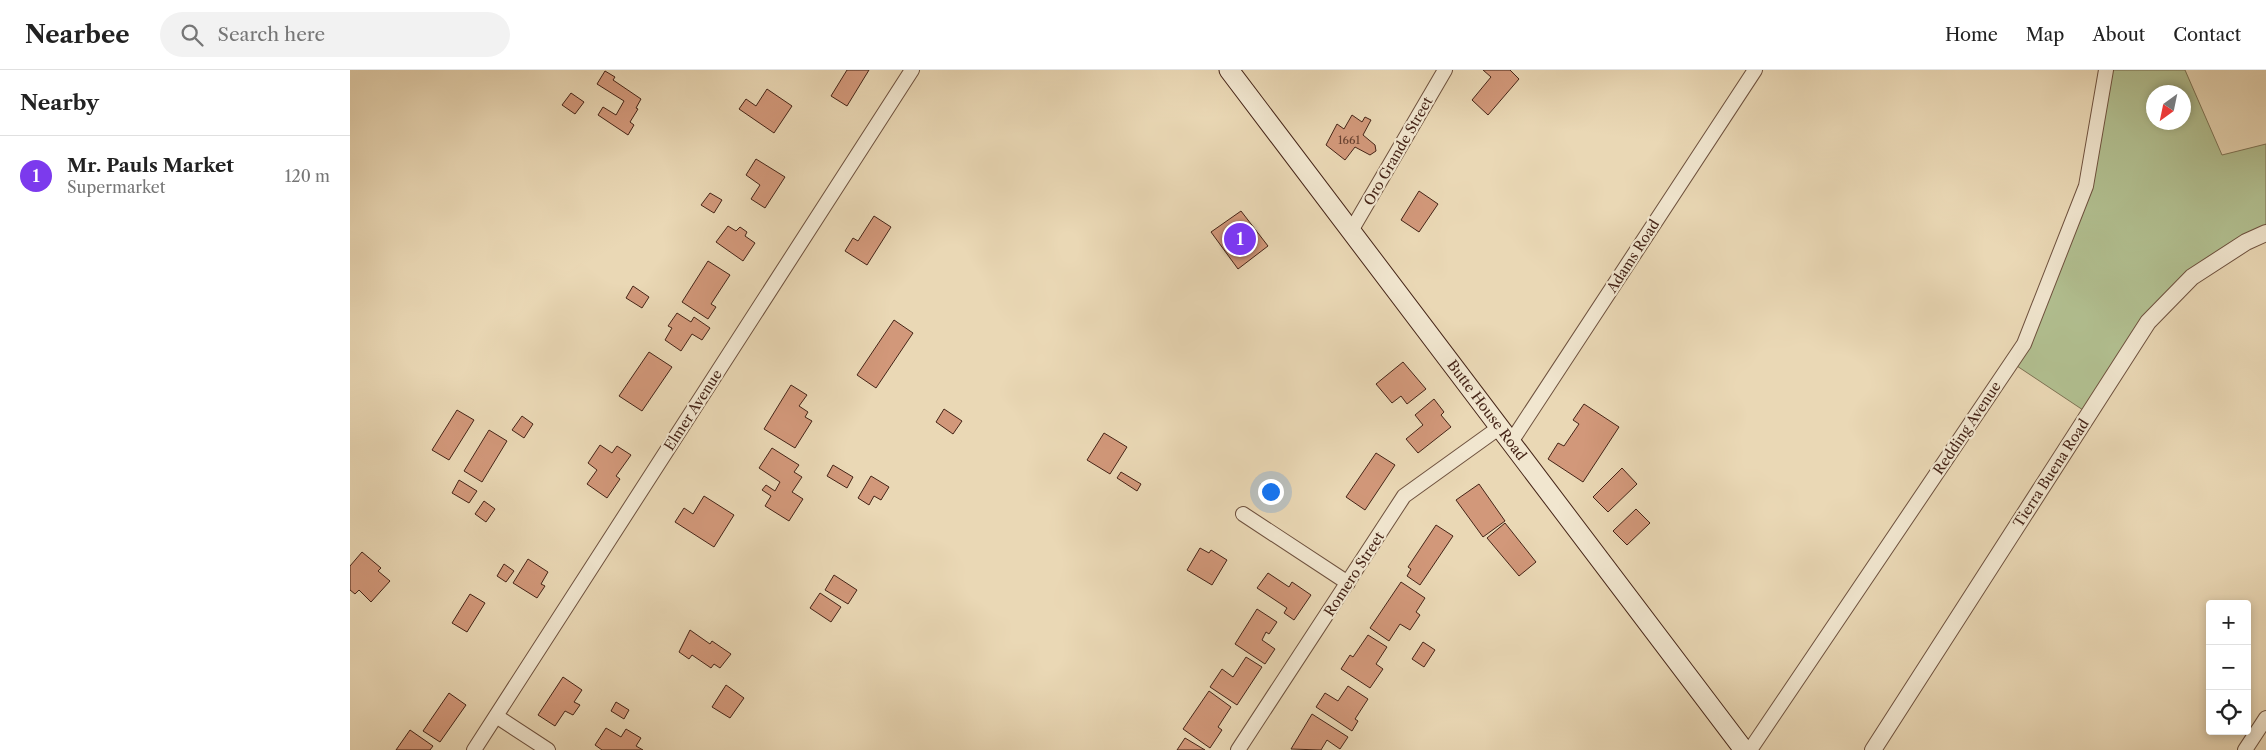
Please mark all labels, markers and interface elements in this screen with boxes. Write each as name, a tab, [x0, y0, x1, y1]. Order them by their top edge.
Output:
search box	[160, 12, 510, 57]
text: Nearbee	[25, 20, 130, 49]
icon: search	[178, 21, 206, 49]
text: Search here	[218, 23, 325, 46]
text: Home	[1945, 24, 1998, 46]
text: Map	[2026, 24, 2064, 46]
text: About	[2092, 24, 2145, 46]
text: Contact	[2173, 24, 2241, 46]
north arrow	[2146, 85, 2191, 130]
text: Nearby	[20, 90, 99, 115]
street label: Oro Grande Street	[1360, 93, 1436, 209]
house number: 1661	[1338, 133, 1360, 147]
text: Mr. Pauls Market	[67, 154, 234, 177]
text: 1	[32, 166, 40, 186]
text: 120 m	[285, 166, 330, 186]
text: Supermarket	[67, 177, 165, 197]
street label: Adams Road	[1602, 216, 1664, 297]
pin: 1	[1224, 220, 1256, 258]
street label: Butte House Road	[1443, 356, 1531, 464]
street label: Elmer Avenue	[660, 366, 726, 454]
street label: Redding Avenue	[1929, 378, 2005, 478]
street label: Tierra Buena Road	[2009, 415, 2093, 531]
your location	[1258, 479, 1284, 505]
street label: Romero Street	[1320, 528, 1388, 620]
map controls	[2206, 600, 2251, 735]
button: +	[2206, 600, 2251, 645]
button: −	[2206, 645, 2251, 690]
button: locate	[2206, 690, 2251, 735]

